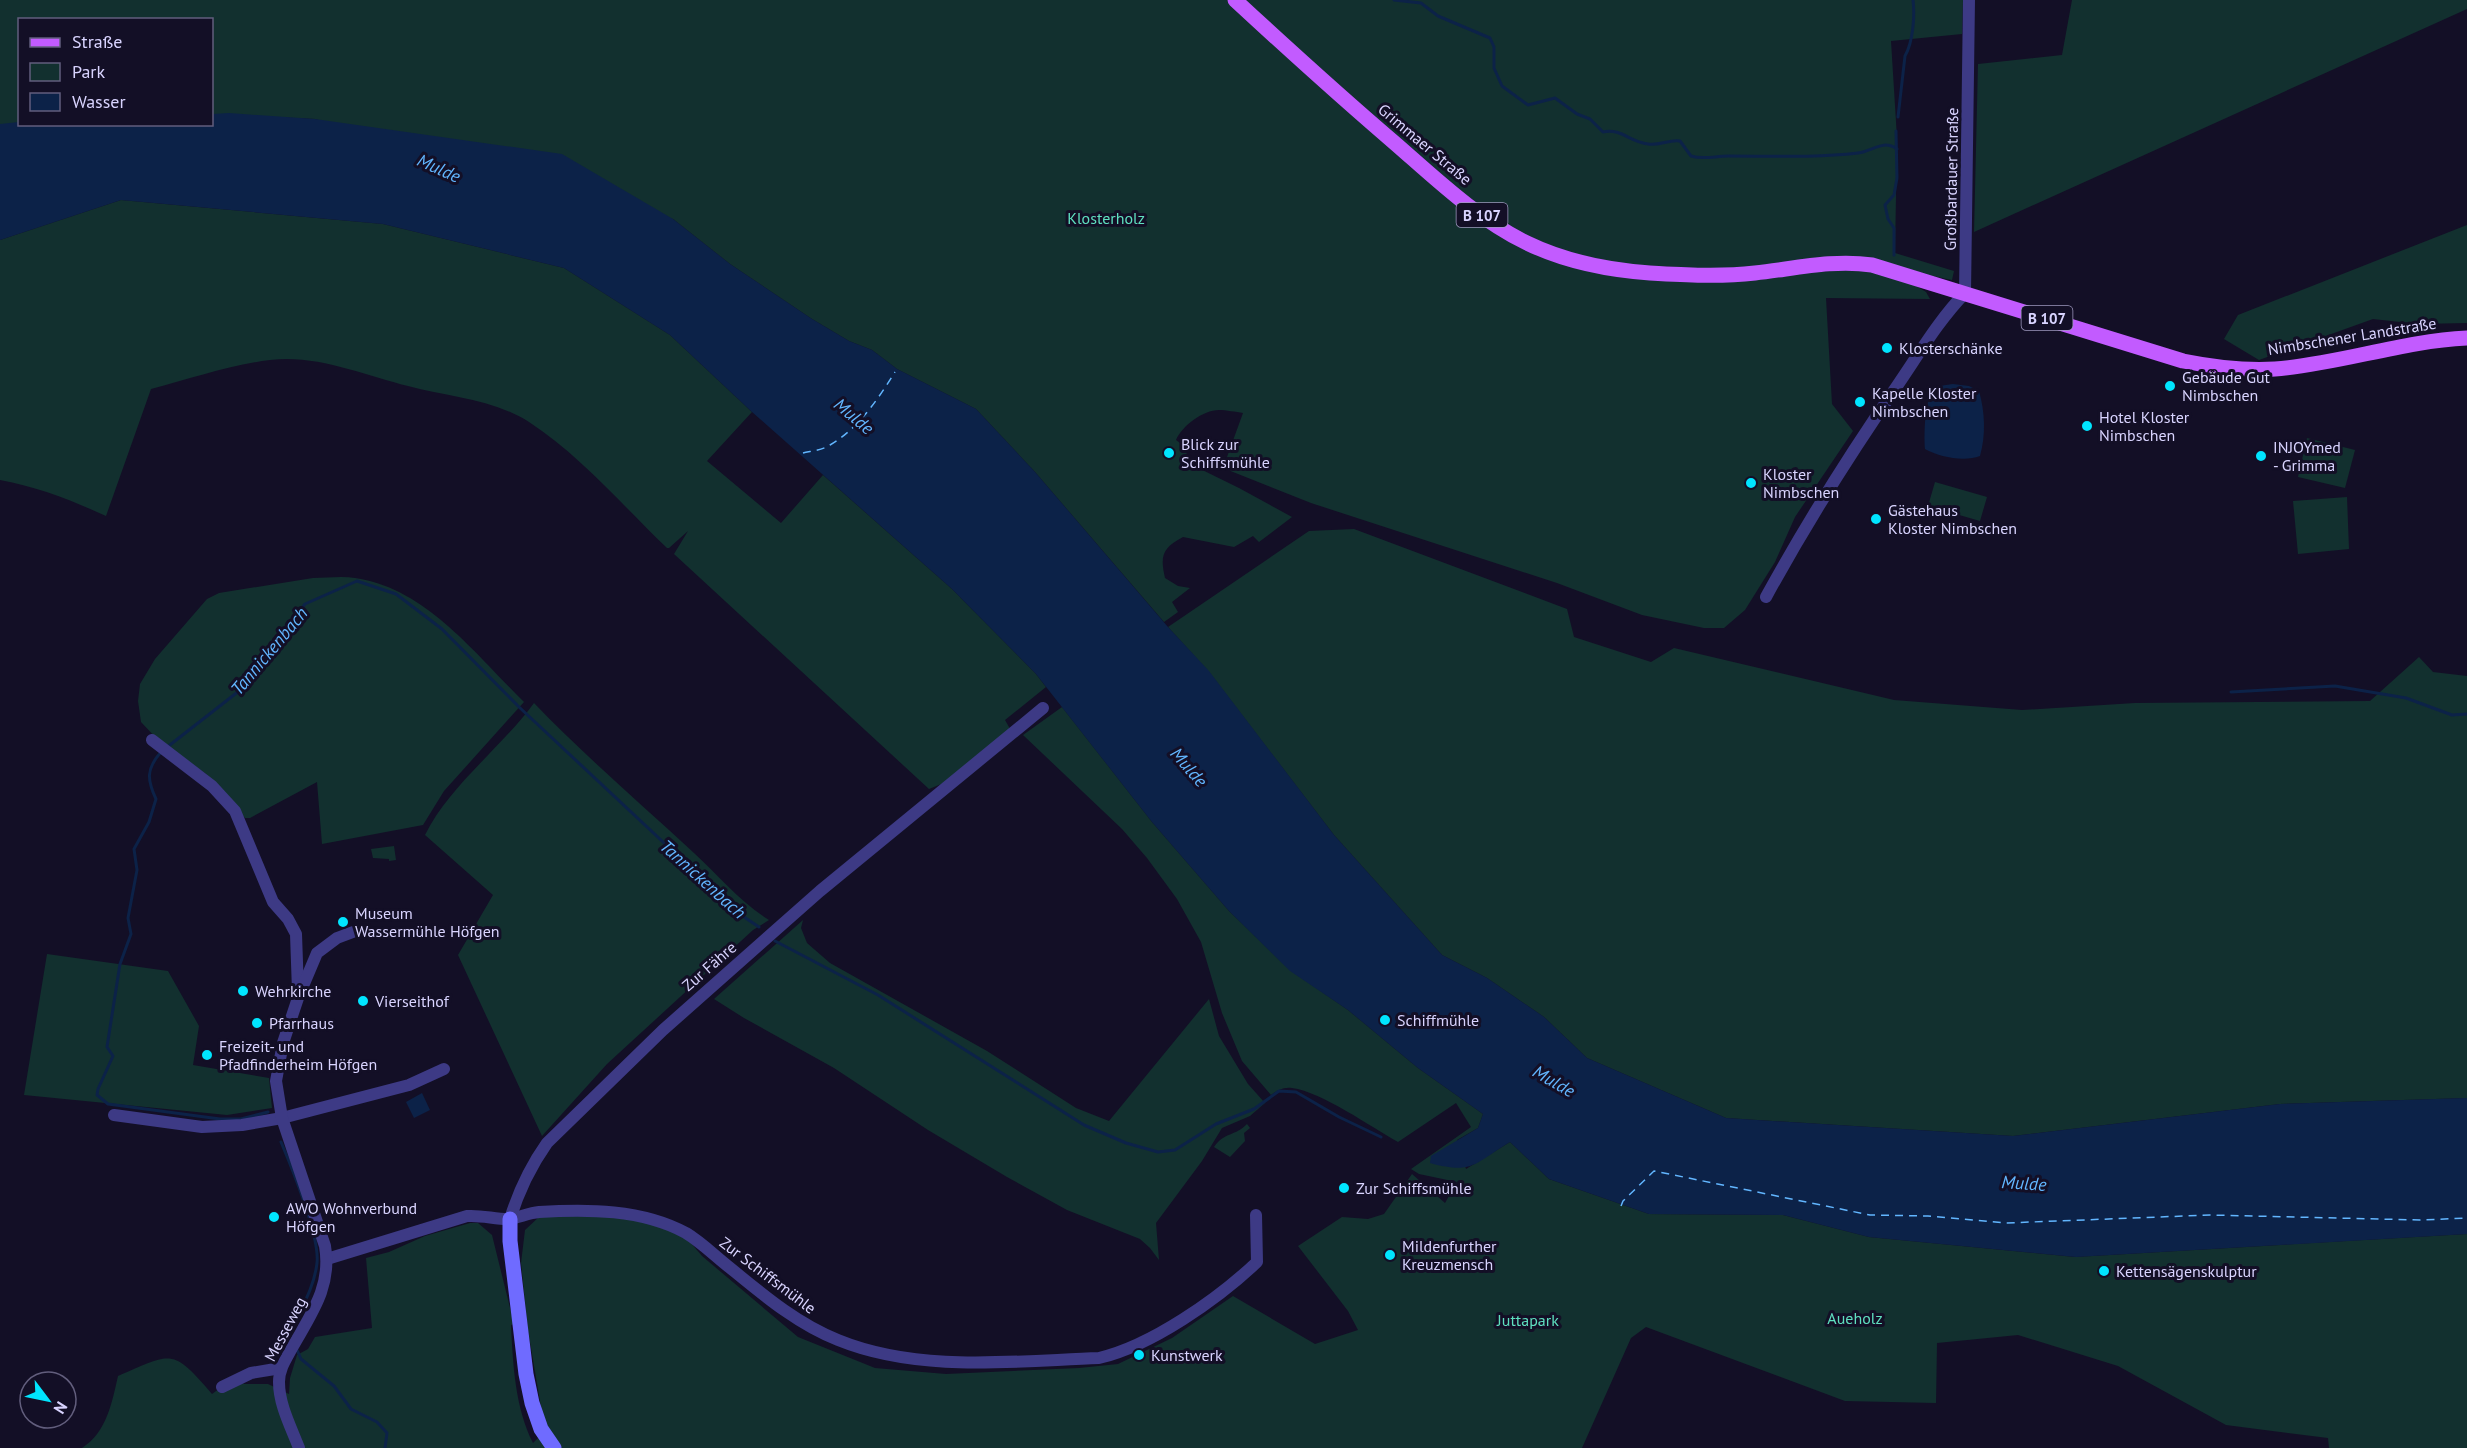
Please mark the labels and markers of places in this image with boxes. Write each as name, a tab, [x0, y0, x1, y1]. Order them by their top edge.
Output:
place label: Klosterschänke	[1899, 338, 2003, 358]
marker: Klosterschänke	[1880, 341, 1894, 355]
place label: Gebäude Gut Nimbschen	[2182, 367, 2271, 405]
marker: Gebäude Gut Nimbschen	[2163, 379, 2177, 393]
place label: Kapelle Kloster Nimbschen	[1872, 383, 1977, 421]
marker: Kapelle Kloster Nimbschen	[1853, 395, 1867, 409]
place label: Hotel Kloster Nimbschen	[2099, 407, 2190, 445]
marker: Hotel Kloster Nimbschen	[2080, 419, 2094, 433]
place label: Blick zur Schiffsmühle	[1181, 434, 1270, 472]
place label: INJOYmed - Grimma	[2273, 437, 2341, 475]
marker: Blick zur Schiffsmühle	[1162, 446, 1176, 460]
marker: INJOYmed - Grimma	[2254, 449, 2268, 463]
place label: Kloster Nimbschen	[1763, 464, 1839, 502]
marker: Kloster Nimbschen	[1744, 476, 1758, 490]
place label: Gästehaus Kloster Nimbschen	[1888, 500, 2017, 538]
marker: Gästehaus Kloster Nimbschen	[1869, 512, 1883, 526]
place label: Museum Wassermühle Höfgen	[355, 903, 500, 941]
marker: Museum Wassermühle Höfgen	[336, 915, 350, 929]
place label: Wehrkirche	[255, 981, 331, 1001]
marker: Wehrkirche	[236, 984, 250, 998]
place label: Vierseithof	[374, 991, 450, 1011]
marker: Vierseithof	[356, 994, 370, 1008]
place label: Schiffmühle	[1397, 1010, 1479, 1030]
place label: Pfarrhaus	[269, 1013, 334, 1033]
marker: Schiffmühle	[1378, 1013, 1392, 1027]
marker: Pfarrhaus	[250, 1016, 264, 1030]
place label: Freizeit- und Pfadfinderheim Höfgen	[219, 1036, 377, 1074]
marker: Freizeit- und Pfadfinderheim Höfgen	[200, 1048, 214, 1062]
place label: Zur Schiffsmühle	[1356, 1178, 1472, 1198]
marker: Zur Schiffsmühle	[1337, 1181, 1351, 1195]
place label: AWO Wohnverbund Höfgen	[286, 1198, 417, 1236]
marker: AWO Wohnverbund Höfgen	[267, 1210, 281, 1224]
place label: Mildenfurther Kreuzmensch	[1402, 1236, 1497, 1274]
marker: Mildenfurther Kreuzmensch	[1383, 1248, 1397, 1262]
place label: Kettensägenskulptur	[2116, 1261, 2257, 1281]
marker: Kettensägenskulptur	[2097, 1264, 2111, 1278]
place label: Kunstwerk	[1151, 1345, 1223, 1365]
marker: Kunstwerk	[1132, 1348, 1146, 1362]

